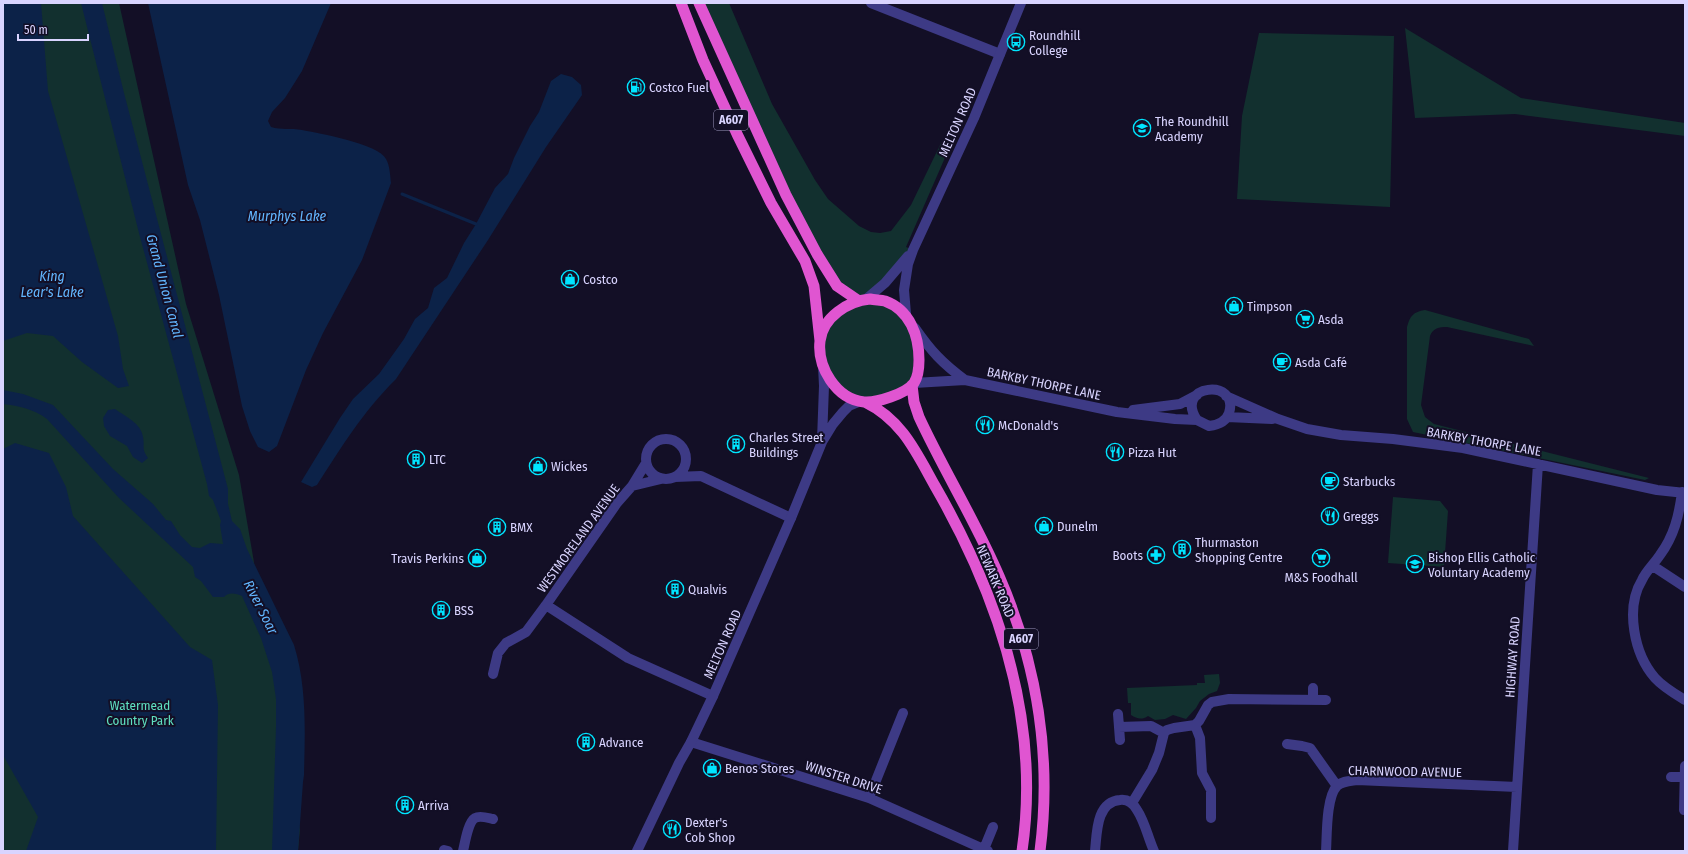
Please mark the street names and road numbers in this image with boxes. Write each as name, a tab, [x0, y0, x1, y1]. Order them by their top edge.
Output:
street label: MELTON ROAD	[936, 85, 979, 159]
road number: A607	[714, 110, 748, 130]
street label: BARKBY THORPE LANE	[986, 364, 1102, 403]
street label: BARKBY THORPE LANE	[1426, 424, 1542, 459]
street label: WESTMORELAND AVENUE	[534, 481, 623, 595]
street label: NEWARK ROAD	[974, 543, 1017, 620]
street label: MELTON ROAD	[701, 607, 744, 681]
street label: HIGHWAY ROAD	[1502, 616, 1523, 698]
road number: A607	[1004, 629, 1038, 649]
street label: WINSTER DRIVE	[803, 758, 884, 797]
street label: CHARNWOOD AVENUE	[1348, 763, 1462, 780]

